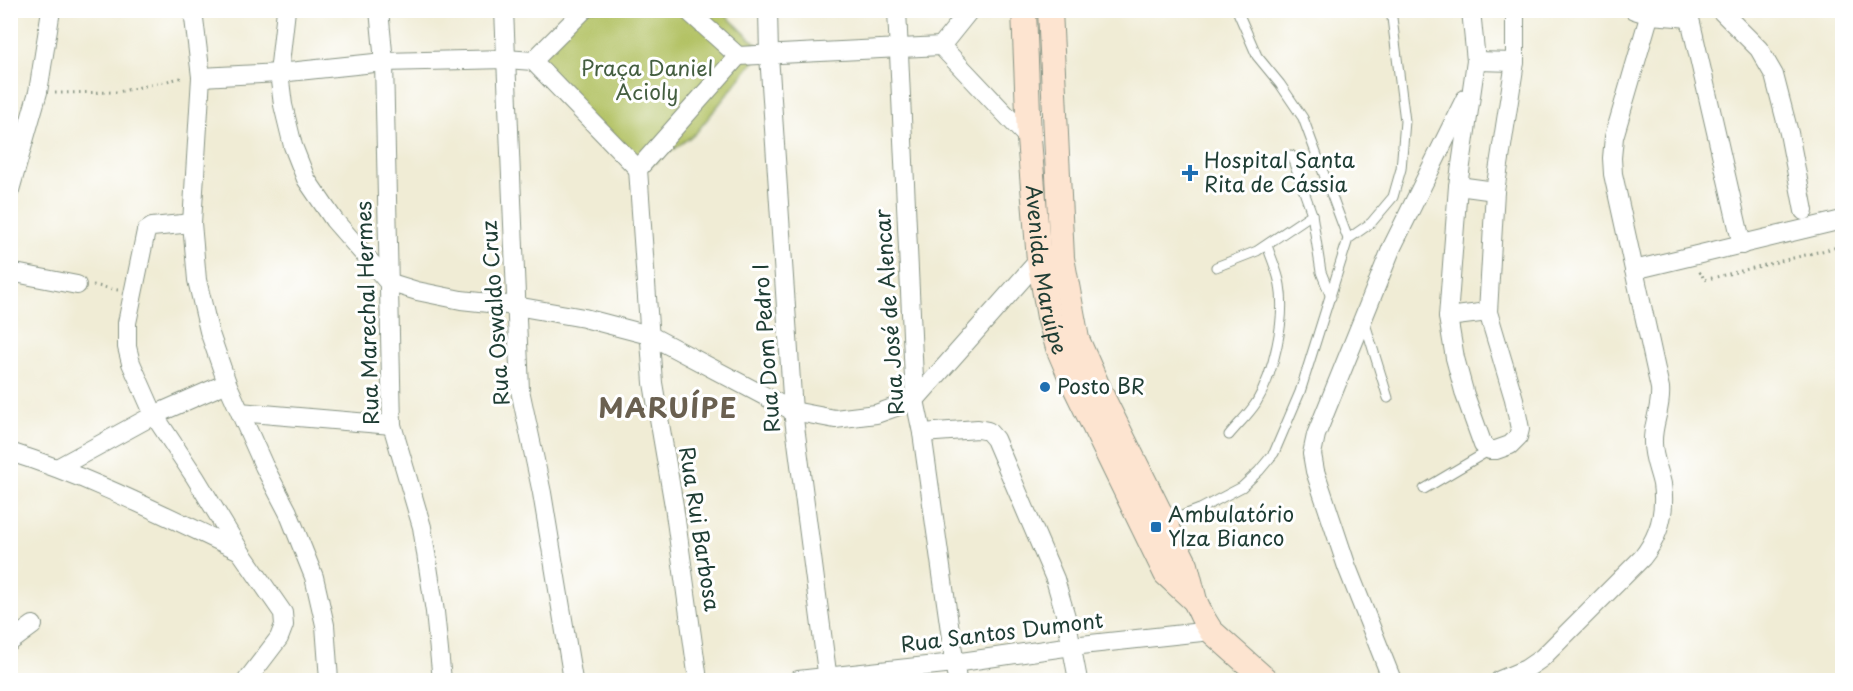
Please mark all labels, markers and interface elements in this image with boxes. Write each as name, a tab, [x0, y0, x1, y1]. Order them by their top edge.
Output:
park label: Praça Daniel Acioly	[581, 51, 713, 107]
place label: Hospital Santa Rita de Cássia	[1204, 143, 1355, 199]
marker: Hospital Santa Rita de Cássia	[1181, 164, 1199, 182]
street label: Avenida Maruípe	[1019, 184, 1077, 359]
street label: Rua Marechal Hermes	[346, 201, 386, 426]
street label: Rua José de Alencar	[865, 208, 911, 416]
street label: Rua Oswaldo Cruz	[472, 220, 516, 407]
street label: Rua Dom Pedro I	[743, 263, 787, 434]
place label: Posto BR	[1057, 369, 1145, 401]
marker: Posto BR	[1038, 380, 1052, 394]
district label: MARUÍPE	[598, 386, 738, 427]
street label: Rua Rui Barbosa	[672, 444, 730, 613]
place label: Ambulatório Ylza Bianco	[1168, 497, 1294, 553]
marker: Ambulatório Ylza Bianco	[1149, 520, 1163, 534]
street label: Rua Santos Dumont	[899, 603, 1105, 659]

